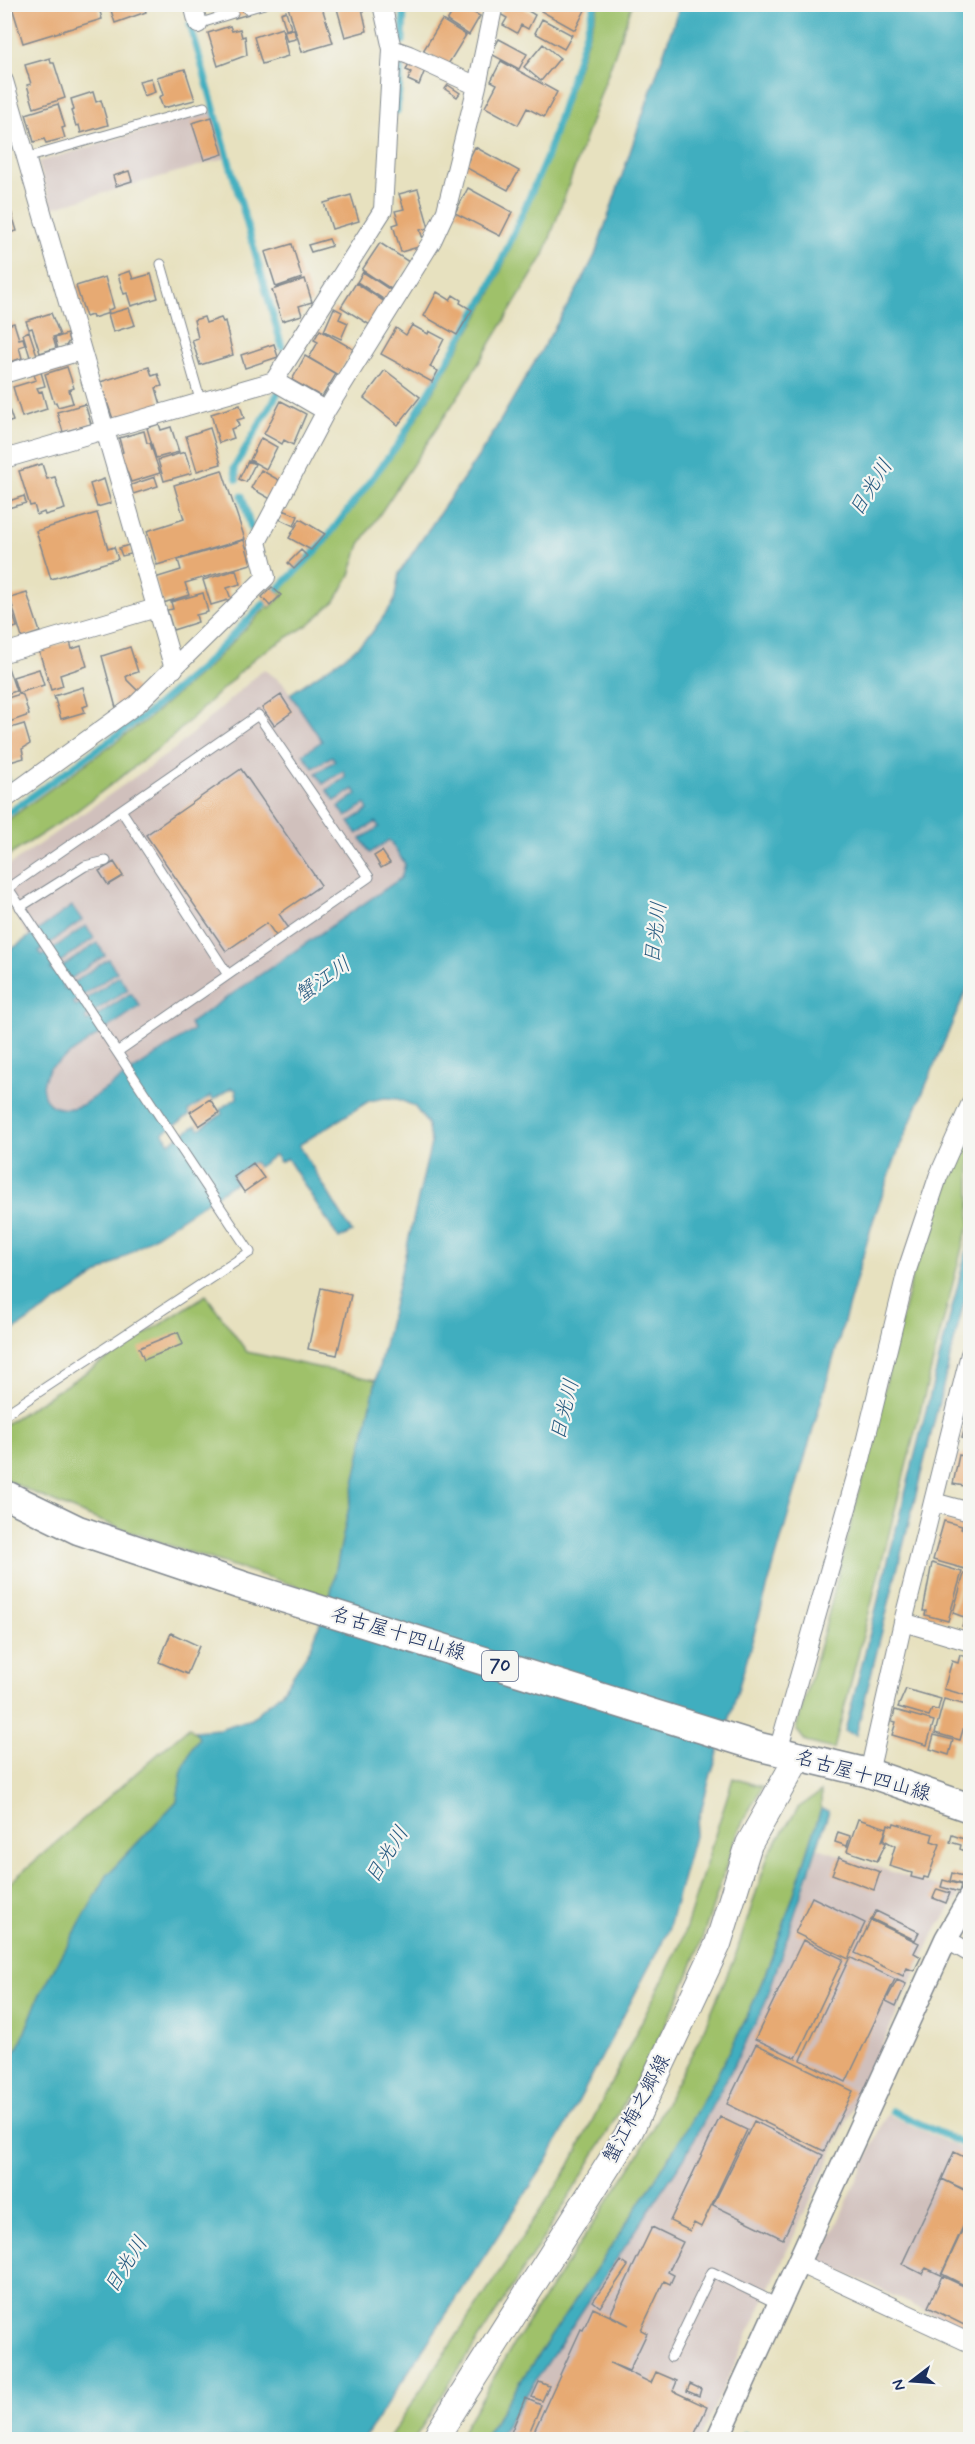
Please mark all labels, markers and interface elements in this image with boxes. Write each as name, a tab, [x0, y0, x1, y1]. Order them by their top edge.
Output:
water label: 日光川	[842, 454, 900, 522]
water label: 日光川	[638, 900, 674, 966]
water label: 蟹江川	[289, 950, 357, 1010]
water label: 日光川	[544, 1376, 586, 1444]
street label: 名古屋十四山線	[327, 1601, 469, 1667]
road number: 70	[482, 1651, 518, 1681]
street label: 名古屋十四山線	[792, 1744, 934, 1808]
water label: 日光川	[358, 1821, 416, 1889]
street label: 蟹江梅之郷線	[597, 2050, 677, 2168]
water label: 日光川	[97, 2231, 155, 2299]
north arrow	[882, 2351, 942, 2411]
text: N	[887, 2377, 911, 2393]

